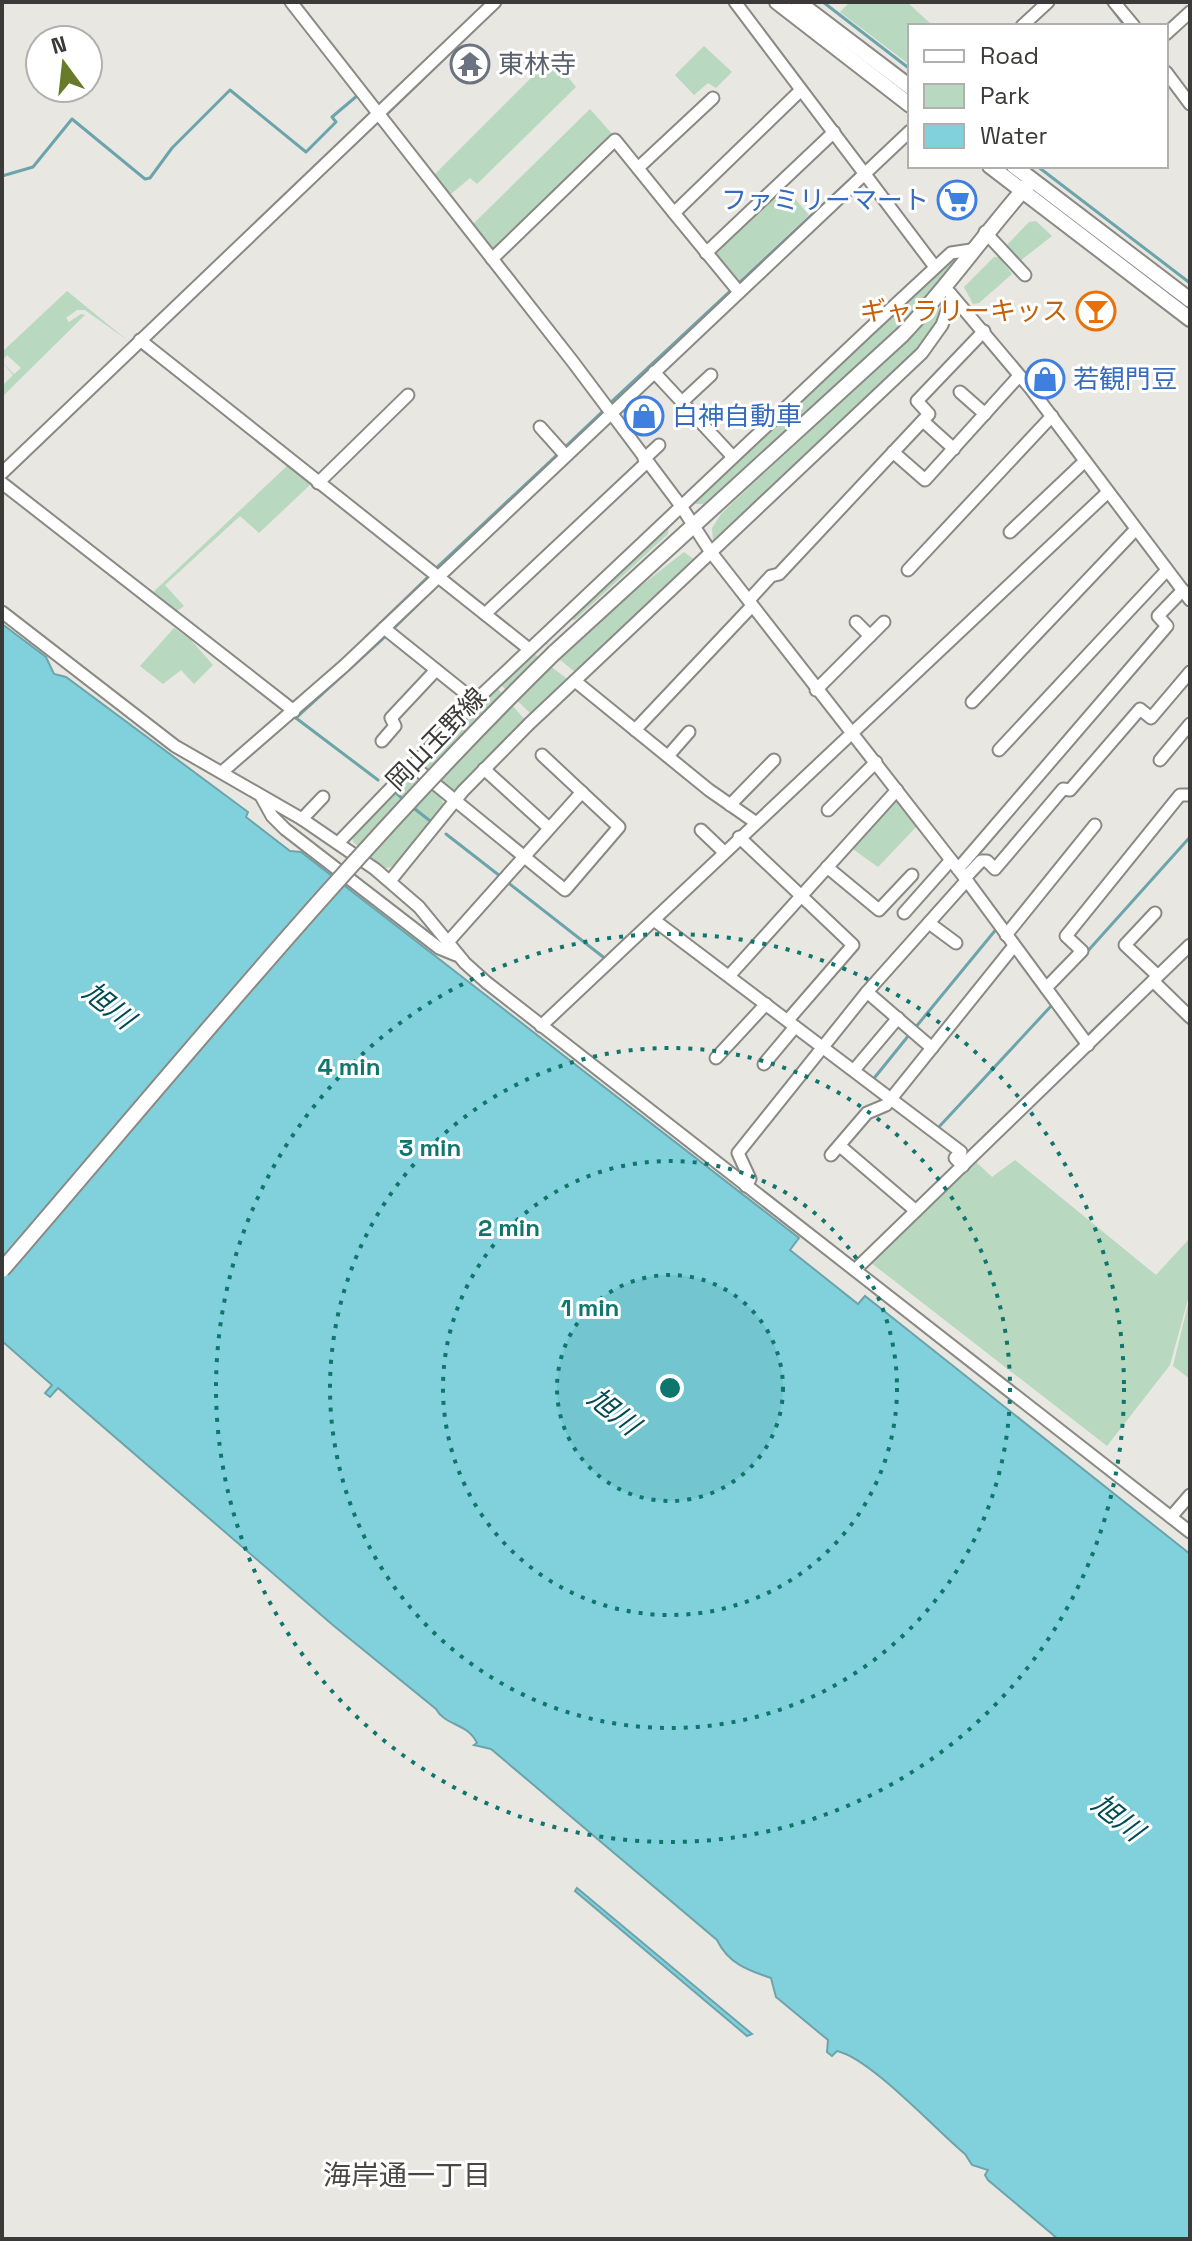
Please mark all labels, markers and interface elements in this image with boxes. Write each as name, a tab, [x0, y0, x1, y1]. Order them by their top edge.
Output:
north arrow	[24, 24, 104, 104]
legend	[908, 24, 1168, 168]
text: N	[48, 29, 70, 60]
text: Road	[980, 40, 1039, 71]
temple icon: 東林寺	[449, 43, 491, 85]
place label: 東林寺	[498, 47, 576, 81]
text: Park	[980, 80, 1030, 111]
text: Water	[980, 120, 1048, 151]
supermarket icon: ファミリーマート	[936, 179, 978, 221]
place label: ファミリーマート	[721, 183, 929, 217]
bar icon: ギャラリーキッス	[1075, 290, 1117, 332]
place label: ギャラリーキッス	[860, 294, 1068, 328]
shop icon: 若観門豆	[1024, 358, 1066, 400]
place label: 若観門豆	[1073, 362, 1177, 396]
shop icon: 白神自動車	[623, 395, 665, 437]
place label: 白神自動車	[672, 399, 802, 433]
street label: 岡山玉野線	[379, 680, 493, 798]
water label: 旭川	[76, 973, 144, 1038]
text: 4 min	[317, 1051, 381, 1082]
text: 3 min	[399, 1132, 461, 1163]
text: 2 min	[478, 1212, 540, 1243]
text: 1 min	[561, 1292, 619, 1323]
centre of rings	[656, 1374, 684, 1402]
water label: 旭川	[581, 1379, 649, 1444]
water label: 旭川	[1085, 1785, 1153, 1850]
district label: 海岸通一丁目	[323, 2157, 491, 2193]

